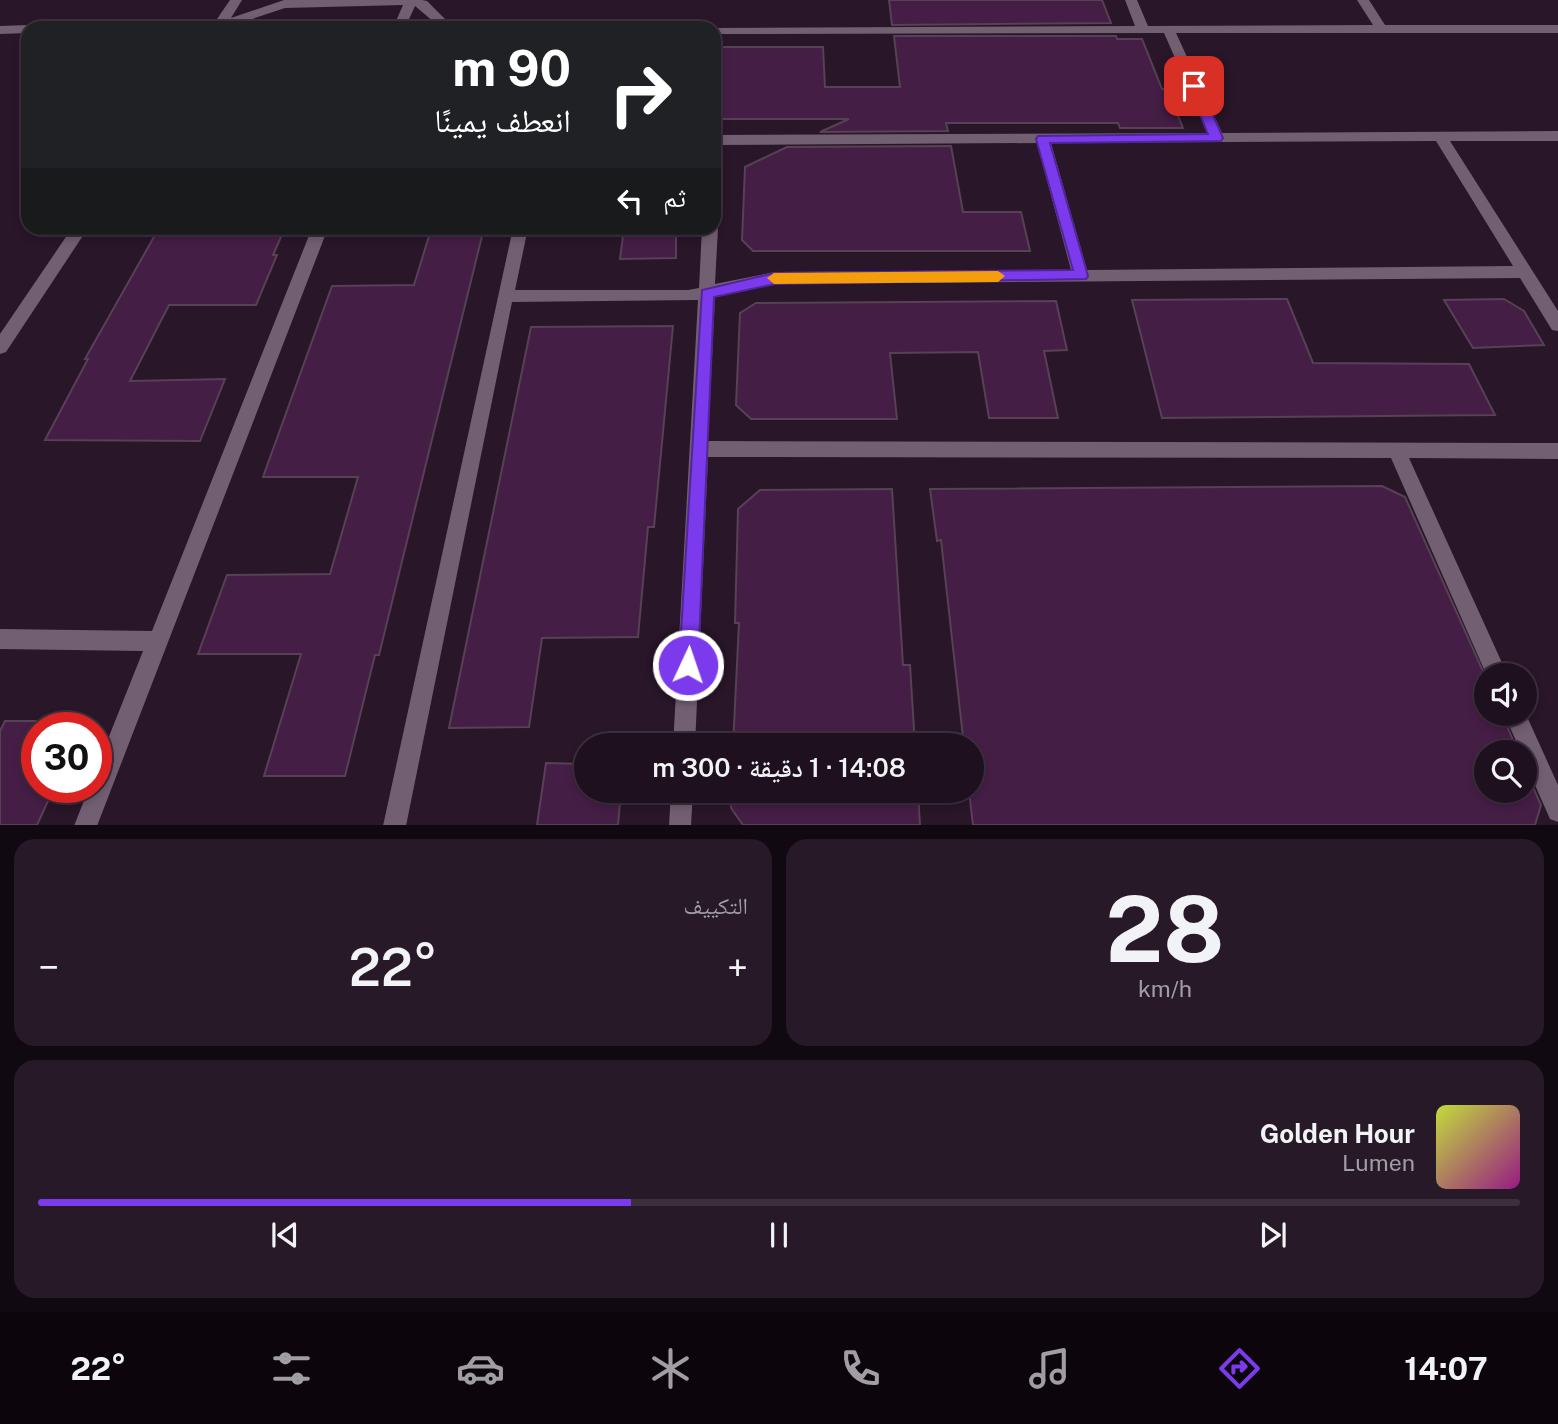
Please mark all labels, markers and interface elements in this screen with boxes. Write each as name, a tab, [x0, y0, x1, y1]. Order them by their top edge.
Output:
text: 90 m	[452, 39, 571, 97]
icon: right	[595, 49, 686, 140]
pin	[1164, 56, 1224, 116]
icon: arrive	[1175, 67, 1213, 105]
text: انعطف يمينًا	[434, 102, 571, 139]
icon: left	[611, 182, 649, 220]
text: ثم	[663, 182, 686, 213]
position arrow	[651, 628, 725, 702]
map controls	[1474, 663, 1537, 803]
button: sound	[1474, 663, 1537, 726]
speed limit sign: 30	[21, 712, 112, 803]
button: search	[1474, 740, 1537, 803]
text: 14:08 · 1 دقيقة · 300 m	[652, 752, 906, 783]
text: 28	[1106, 876, 1224, 982]
text: التكييف	[683, 892, 748, 919]
text: 22°	[349, 937, 437, 998]
text: −	[38, 945, 59, 990]
text: +	[727, 945, 748, 990]
text: km/h	[1138, 975, 1192, 1002]
text: Golden Hour	[1260, 1118, 1415, 1149]
text: Lumen	[1342, 1149, 1415, 1176]
icon: previous	[266, 1216, 304, 1254]
icon: pause	[760, 1216, 798, 1254]
icon: next	[1254, 1216, 1292, 1254]
icon: filters	[267, 1344, 316, 1393]
icon: car	[456, 1344, 505, 1393]
icon: climate	[646, 1344, 695, 1393]
icon: phone	[836, 1344, 885, 1393]
icon: music	[1025, 1344, 1074, 1393]
icon: directions	[1215, 1344, 1264, 1393]
text: 22°	[70, 1350, 126, 1387]
text: 14:07	[1404, 1350, 1488, 1387]

